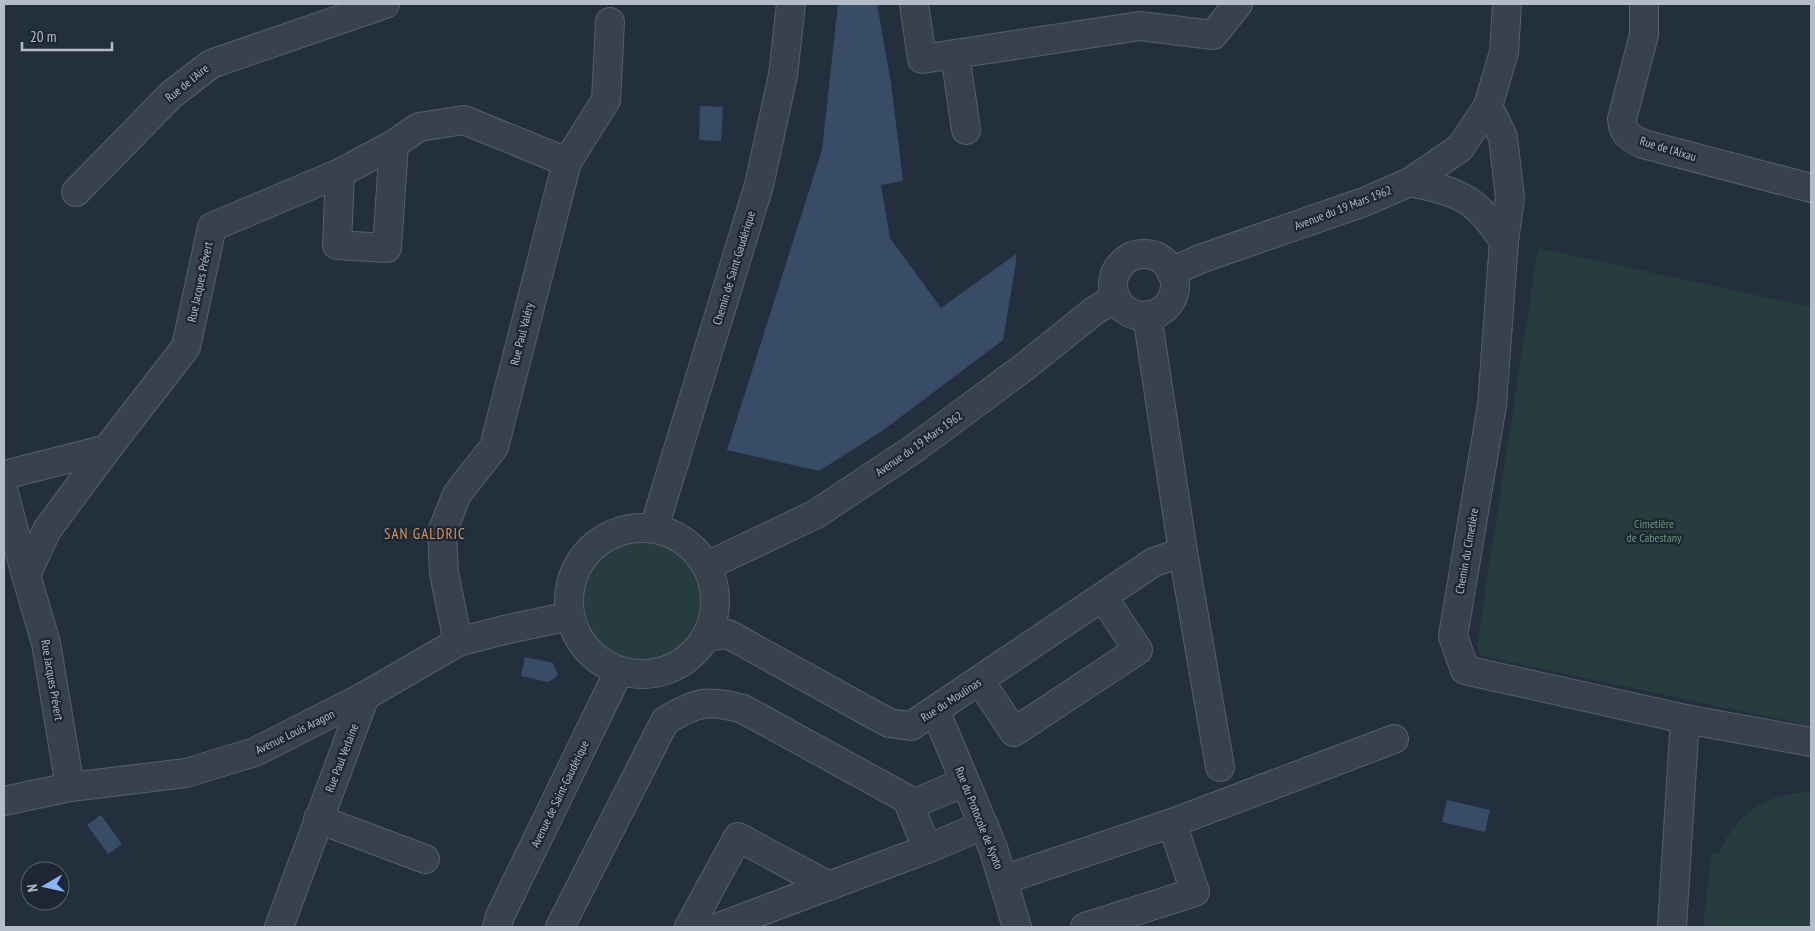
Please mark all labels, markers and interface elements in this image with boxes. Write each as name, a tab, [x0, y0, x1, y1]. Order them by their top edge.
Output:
scale bar	[22, 20, 112, 52]
text: 20 m	[30, 27, 56, 46]
street label: Rue de l'Aire	[162, 61, 211, 105]
street label: Rue de l'Aixau	[1638, 133, 1698, 164]
street label: Avenue du 19 Mars 1962	[1292, 182, 1394, 233]
street label: Chemin de Saint-Gaudérique	[709, 209, 758, 327]
street label: Rue Jacques Prévert	[184, 240, 215, 323]
street label: Rue Paul Valéry	[506, 301, 537, 367]
street label: Avenue du 19 Mars 1962	[872, 408, 965, 479]
street label: Chemin du Cimetière	[1452, 507, 1481, 595]
park label: Cimetière de Cabestany	[1627, 516, 1682, 545]
district label: SAN GALDRIC	[384, 524, 466, 543]
street label: Rue Jacques Prévert	[38, 638, 67, 722]
street label: Rue du Moulinas	[918, 675, 984, 725]
street label: Avenue Louis Aragon	[253, 706, 337, 757]
street label: Rue Paul Verlaine	[322, 721, 361, 794]
street label: Avenue de Saint-Gaudérique	[527, 738, 592, 850]
street label: Rue du Protocole de Kyoto	[952, 764, 1007, 871]
north arrow	[20, 861, 70, 911]
text: N	[23, 883, 42, 893]

